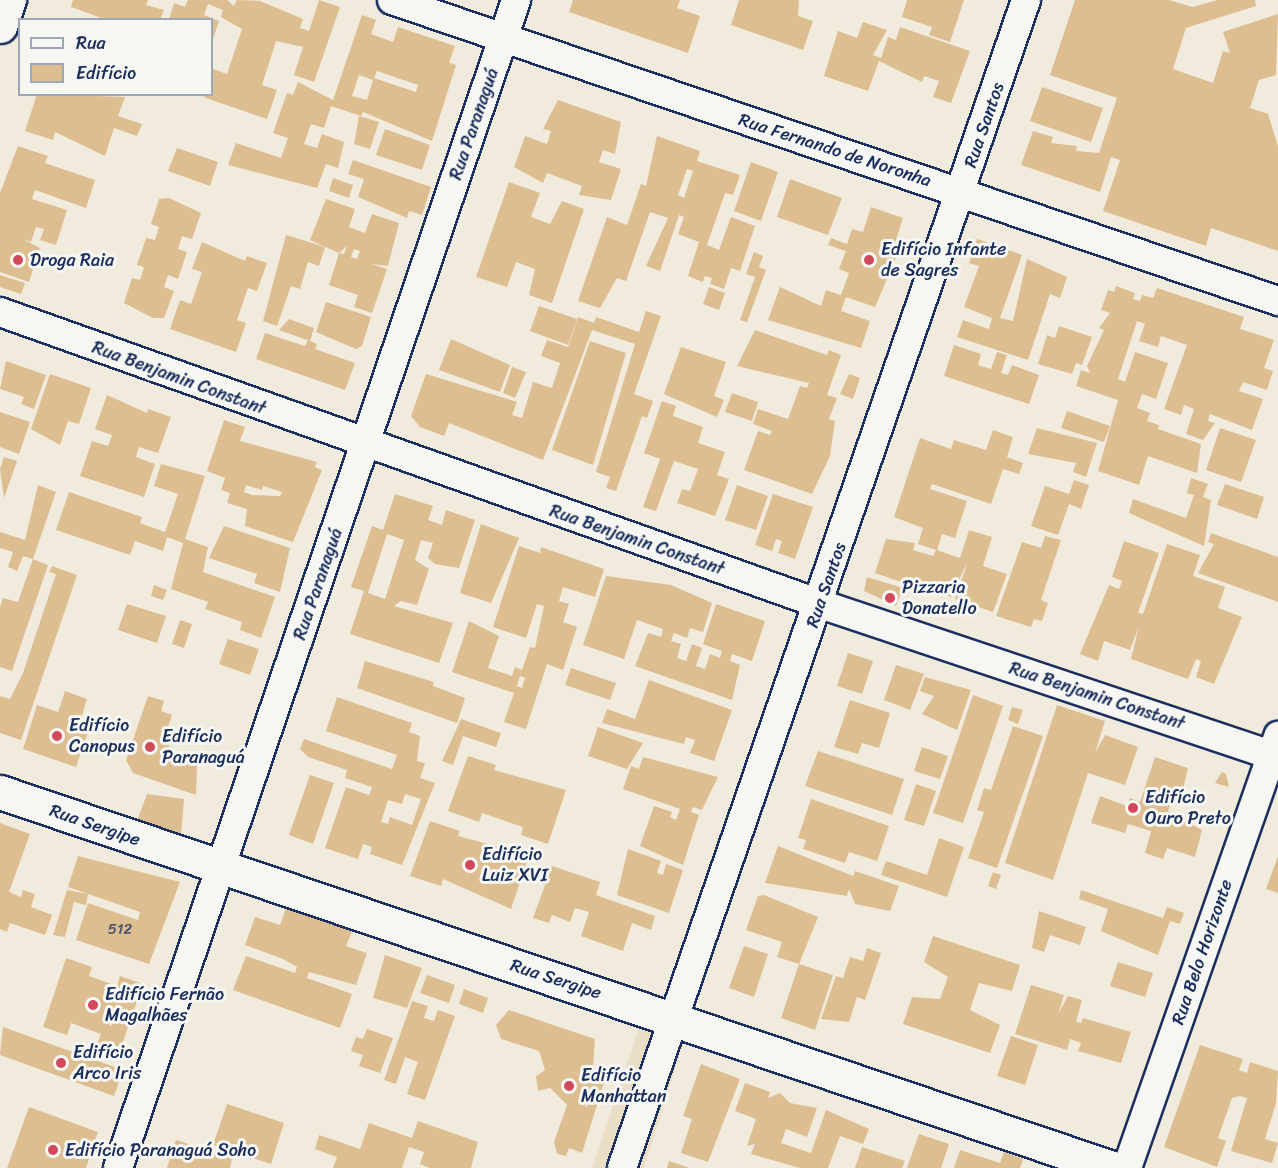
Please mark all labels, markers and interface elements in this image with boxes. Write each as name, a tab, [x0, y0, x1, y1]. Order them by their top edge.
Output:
legend	[18, 18, 213, 96]
text: Rua	[76, 27, 106, 59]
text: Edifício	[76, 57, 136, 89]
street label: Rua Paranaguá	[445, 65, 503, 183]
street label: Rua Santos	[959, 80, 1009, 170]
street label: Rua Fernando de Noronha	[736, 109, 934, 191]
place label: Edifício Infante de Sagres	[881, 239, 1006, 282]
place label: Droga Raia	[30, 249, 114, 271]
marker: Droga Raia	[11, 253, 25, 267]
marker: Edifício Infante de Sagres	[862, 253, 876, 267]
street label: Rua Benjamin Constant	[88, 336, 270, 420]
street label: Rua Benjamin Constant	[546, 500, 728, 580]
street label: Rua Paranaguá	[289, 525, 347, 643]
street label: Rua Santos	[801, 540, 851, 630]
place label: Pizzaria Donatello	[902, 577, 977, 620]
marker: Pizzaria Donatello	[883, 591, 897, 605]
street label: Rua Benjamin Constant	[1006, 657, 1188, 735]
place label: Edifício Canopus	[69, 715, 135, 758]
place label: Edifício Paranaguá	[162, 726, 245, 768]
marker: Edifício Canopus	[50, 729, 64, 743]
marker: Edifício Paranaguá	[143, 740, 157, 754]
place label: Edifício Ouro Preto	[1145, 787, 1232, 830]
street label: Rua Sergipe	[47, 799, 143, 851]
marker: Edifício Ouro Preto	[1126, 801, 1140, 815]
place label: Edifício Luiz XVI	[482, 844, 548, 886]
marker: Edifício Luiz XVI	[463, 858, 477, 872]
street label: Rua Belo Horizonte	[1167, 876, 1237, 1028]
house number: 512	[108, 921, 132, 939]
street label: Rua Sergipe	[508, 954, 604, 1004]
place label: Edifício Fernão Magalhães	[105, 984, 224, 1026]
marker: Edifício Fernão Magalhães	[86, 998, 100, 1012]
place label: Edifício Arco Iris	[73, 1042, 143, 1084]
marker: Edifício Arco Iris	[54, 1056, 68, 1070]
place label: Edifício Manhattan	[581, 1065, 667, 1108]
marker: Edifício Manhattan	[562, 1079, 576, 1093]
place label: Edifício Paranaguá Soho	[65, 1139, 256, 1161]
marker: Edifício Paranaguá Soho	[46, 1143, 60, 1157]

